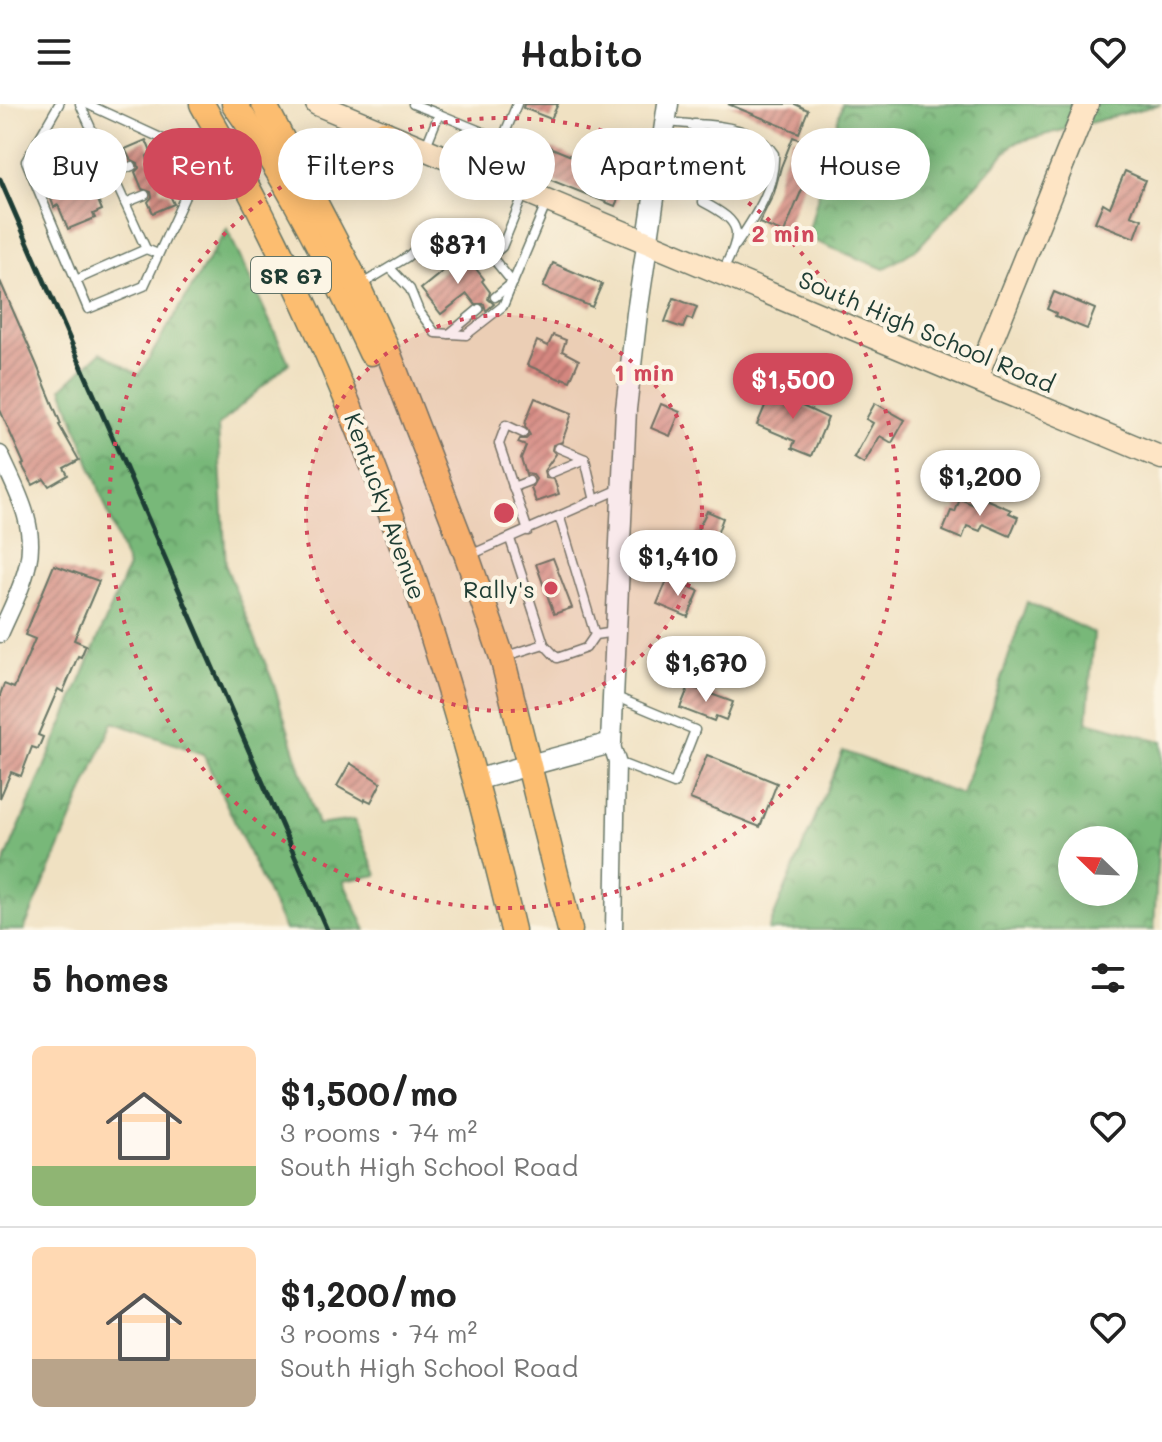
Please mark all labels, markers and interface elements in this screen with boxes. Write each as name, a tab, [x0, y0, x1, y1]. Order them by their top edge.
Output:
text: Habito	[520, 29, 642, 76]
icon: menu	[32, 30, 76, 74]
icon: heart	[1086, 30, 1130, 74]
chip: Buy	[24, 128, 127, 200]
chip: Rent	[143, 128, 262, 200]
chip: Filters	[278, 128, 423, 200]
chip: New	[439, 128, 555, 200]
chip: Apartment	[571, 128, 775, 200]
chip: House	[791, 128, 930, 200]
text: 2 min	[752, 217, 815, 248]
pin: $871	[411, 218, 505, 286]
text: $871	[429, 227, 487, 261]
road number: SR 67	[251, 257, 331, 293]
street label: South High School Road	[794, 263, 1060, 399]
pin: $1,500	[728, 353, 858, 421]
text: 1 min	[614, 356, 674, 387]
text: $1,500	[751, 362, 835, 396]
street label: Kentucky Avenue	[338, 408, 434, 604]
pin: $1,200	[915, 450, 1045, 518]
text: $1,200	[938, 459, 1022, 493]
centre of rings	[490, 499, 518, 527]
pin: $1,410	[613, 530, 743, 598]
text: $1,410	[638, 539, 718, 573]
place label: Rally's	[463, 573, 535, 604]
marker: Rally's	[542, 579, 560, 597]
pin: $1,670	[641, 636, 771, 704]
text: $1,670	[665, 645, 747, 679]
north arrow	[1058, 826, 1138, 906]
map controls	[1058, 826, 1138, 906]
text: 5 homes	[32, 956, 169, 1001]
icon: filters	[1086, 956, 1130, 1000]
text: $1,500/mo	[280, 1070, 458, 1115]
icon: home	[96, 1078, 192, 1174]
icon: heart	[1086, 1104, 1130, 1148]
text: 3 rooms · 74 m²	[280, 1115, 477, 1149]
text: South High School Road	[280, 1149, 578, 1183]
text: $1,200/mo	[280, 1271, 457, 1316]
icon: home	[96, 1279, 192, 1375]
icon: heart	[1086, 1305, 1130, 1349]
text: 3 rooms · 74 m²	[280, 1316, 477, 1350]
text: South High School Road	[280, 1350, 578, 1384]

